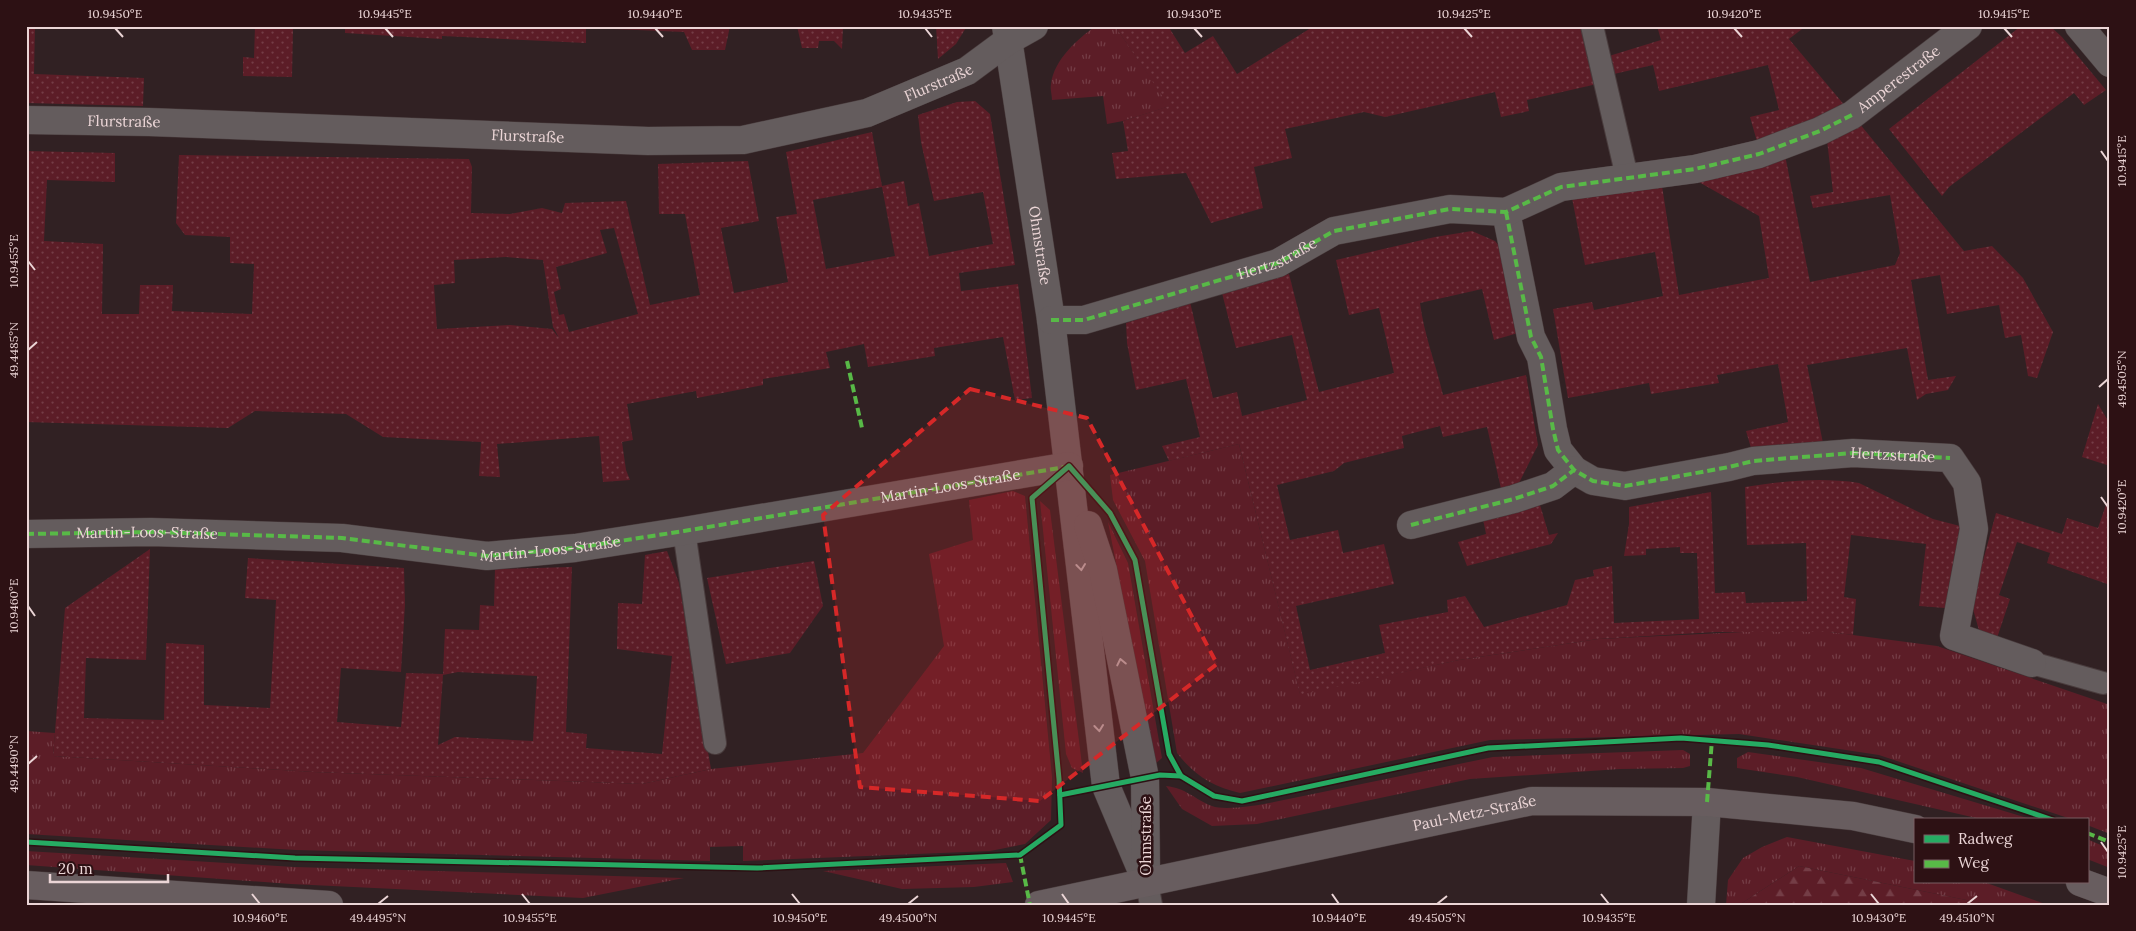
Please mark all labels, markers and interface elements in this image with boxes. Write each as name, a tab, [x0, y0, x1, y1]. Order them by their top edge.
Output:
text: 10.9450°E	[88, 6, 142, 21]
text: 10.9445°E	[358, 6, 412, 21]
text: 10.9440°E	[628, 6, 682, 21]
text: 10.9435°E	[898, 6, 952, 21]
text: 10.9430°E	[1167, 6, 1221, 21]
text: 10.9425°E	[1437, 6, 1491, 21]
text: 10.9420°E	[1707, 6, 1761, 21]
text: 10.9415°E	[1978, 6, 2030, 21]
street label: Amperestraße	[1852, 41, 1944, 117]
street label: Flurstraße	[901, 60, 977, 105]
street label: Flurstraße	[87, 111, 161, 131]
street label: Flurstraße	[491, 125, 565, 147]
text: 10.9415°E	[2114, 135, 2129, 187]
street label: Ohmstraße	[1025, 205, 1055, 286]
street label: Hertzstraße	[1235, 233, 1320, 283]
text: 10.9455°E	[6, 234, 21, 288]
text: 49.4485°N	[6, 322, 21, 378]
text: 49.4505°N	[2114, 350, 2129, 408]
street label: Hertzstraße	[1850, 443, 1936, 466]
street label: Martin-Loos-Straße	[879, 464, 1022, 507]
text: 10.9420°E	[2114, 480, 2129, 534]
street label: Martin-Loos-Straße	[76, 522, 218, 543]
street label: Martin-Loos-Straße	[479, 531, 622, 566]
one-way arrow	[1075, 563, 1086, 571]
text: 10.9460°E	[6, 579, 21, 633]
one-way arrow	[1117, 658, 1127, 666]
one-way arrow	[1093, 724, 1104, 732]
text: 49.4490°N	[6, 735, 21, 793]
street label: Paul-Metz-Straße	[1411, 790, 1538, 835]
street label: Ohmstraße	[1136, 796, 1155, 876]
legend	[1914, 818, 2088, 884]
text: 10.9425°E	[2114, 825, 2129, 879]
text: Radweg	[1958, 829, 2013, 848]
scale bar	[50, 851, 168, 883]
text: Weg	[1958, 853, 1989, 872]
text: 20 m	[58, 859, 93, 878]
text: 10.9460°E	[233, 910, 287, 925]
text: 49.4495°N	[350, 910, 406, 925]
text: 10.9455°E	[503, 910, 557, 925]
text: 10.9450°E	[773, 910, 827, 925]
text: 49.4500°N	[879, 910, 937, 925]
text: 10.9445°E	[1042, 910, 1096, 925]
text: 10.9440°E	[1312, 910, 1366, 925]
text: 49.4505°N	[1408, 910, 1466, 925]
text: 10.9435°E	[1582, 910, 1636, 925]
text: 10.9430°E	[1852, 910, 1906, 925]
text: 49.4510°N	[1939, 910, 1995, 925]

